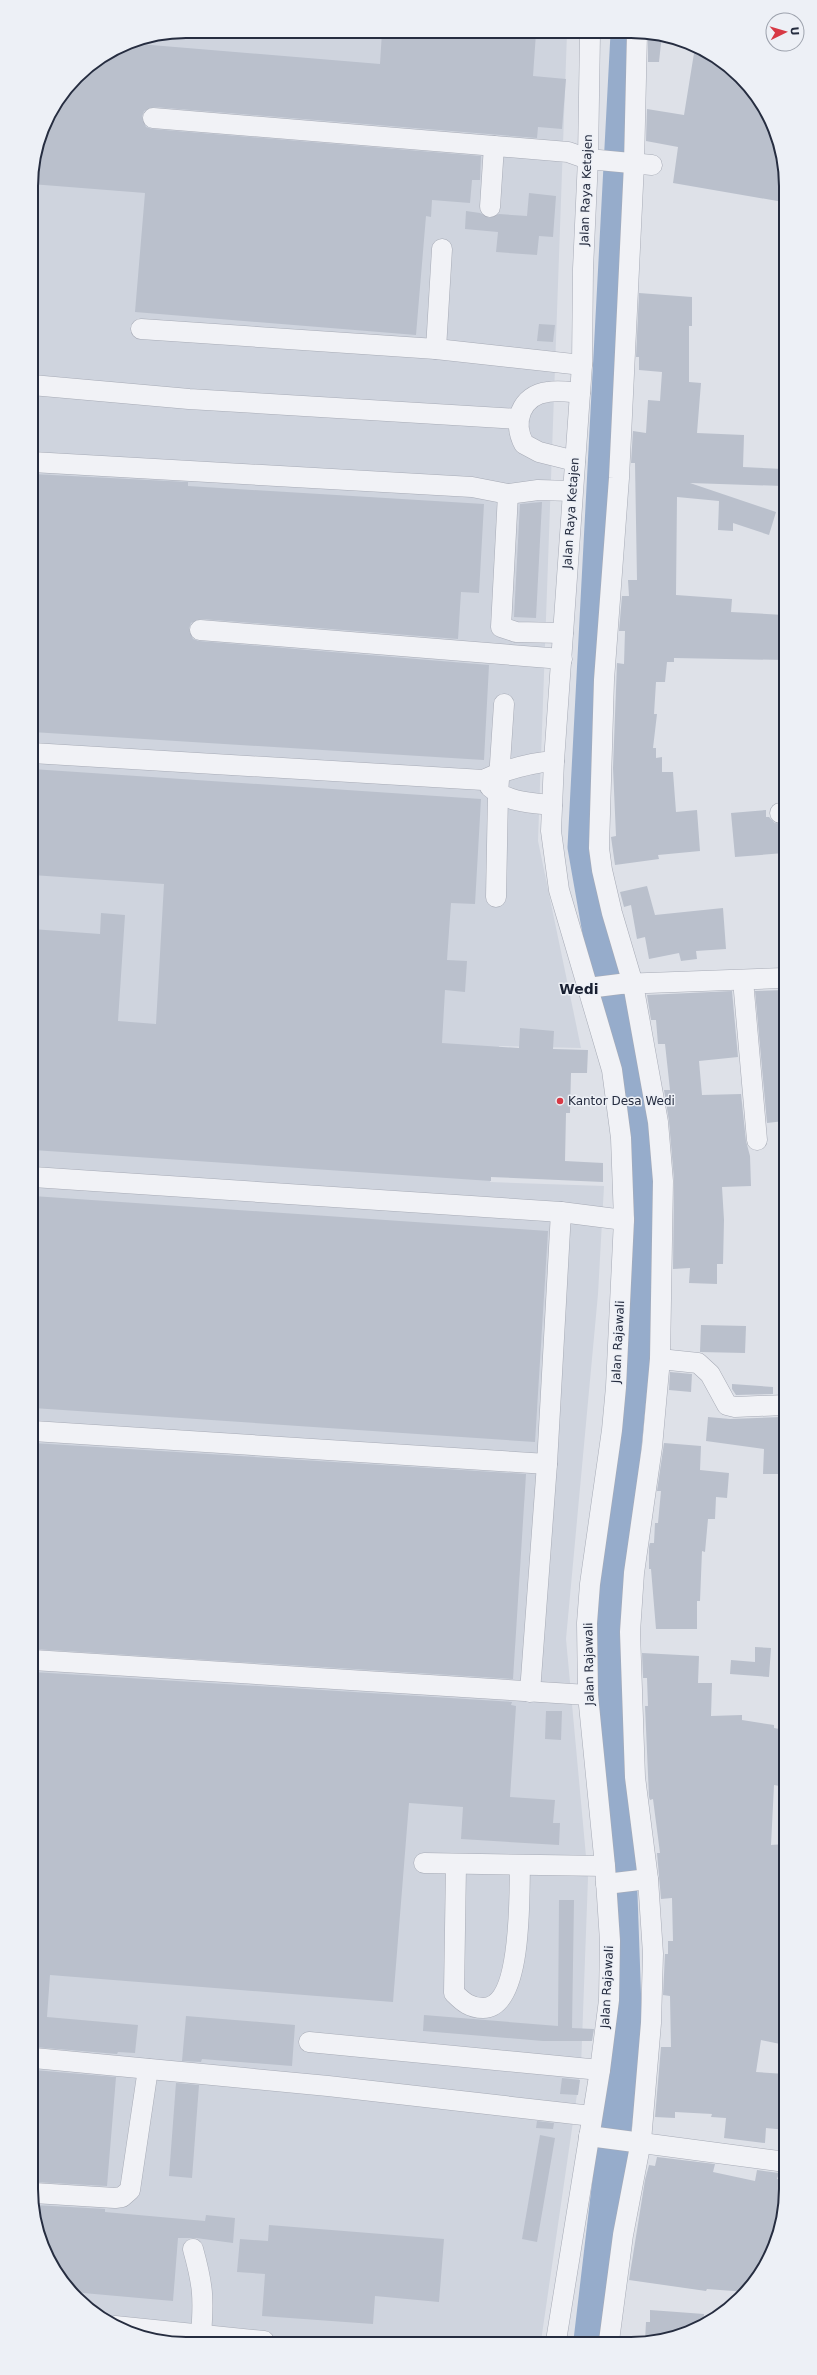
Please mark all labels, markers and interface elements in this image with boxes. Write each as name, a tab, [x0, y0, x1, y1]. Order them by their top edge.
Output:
north arrow	[765, 12, 805, 52]
text: U	[788, 26, 801, 36]
street label: Jalan Raya Ketajen	[577, 134, 595, 247]
street label: Jalan Raya Ketajen	[560, 457, 582, 570]
district label: Wedi	[559, 981, 599, 997]
place label: Kantor Desa Wedi	[568, 1094, 675, 1108]
marker: Kantor Desa Wedi	[555, 1096, 565, 1106]
street label: Jalan Rajawali	[609, 1300, 627, 1385]
street label: Jalan Rajawali	[581, 1622, 597, 1707]
street label: Jalan Rajawali	[598, 1945, 616, 2030]

